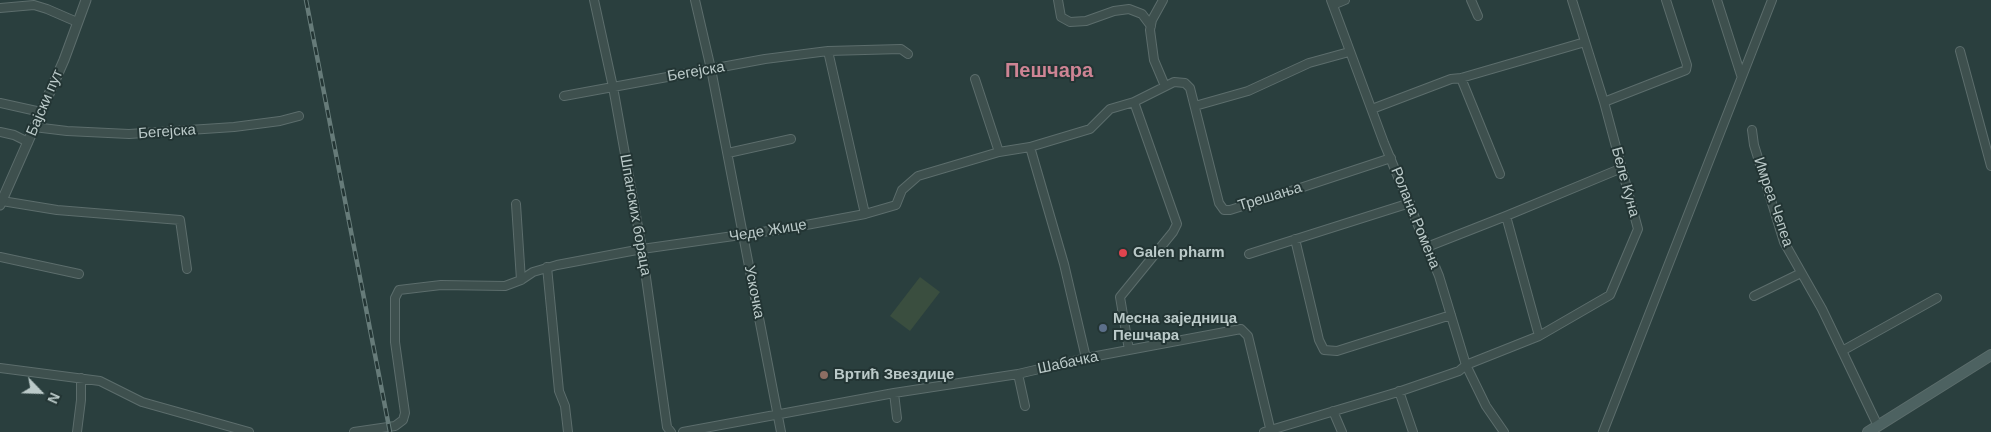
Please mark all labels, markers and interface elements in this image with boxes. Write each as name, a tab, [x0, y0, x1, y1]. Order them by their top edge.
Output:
street label: Бегејска	[666, 58, 726, 86]
district label: Пешчара	[1005, 59, 1093, 83]
street label: Бајски пут	[23, 67, 67, 139]
street label: Бегејска	[138, 121, 196, 143]
street label: Беле Куна	[1607, 145, 1643, 219]
street label: Шпанских бораца	[615, 153, 655, 277]
street label: Имреа Чепеа	[1749, 155, 1797, 249]
street label: Ролана Ромена	[1386, 164, 1444, 272]
street label: Трешања	[1236, 179, 1304, 215]
street label: Чеде Жице	[728, 216, 808, 246]
place label: Galen pharm	[1133, 244, 1225, 262]
marker: Galen pharm	[1117, 247, 1129, 259]
street label: Ускочка	[740, 264, 768, 320]
place label: Месна заједница Пешчара	[1113, 310, 1237, 345]
marker: Месна заједница Пешчара	[1097, 322, 1109, 334]
street label: Шабачка	[1036, 348, 1100, 378]
place label: Вртић Звездице	[834, 366, 954, 384]
north arrow	[15, 367, 65, 417]
marker: Вртић Звездице	[818, 369, 830, 381]
text: N	[44, 390, 63, 406]

